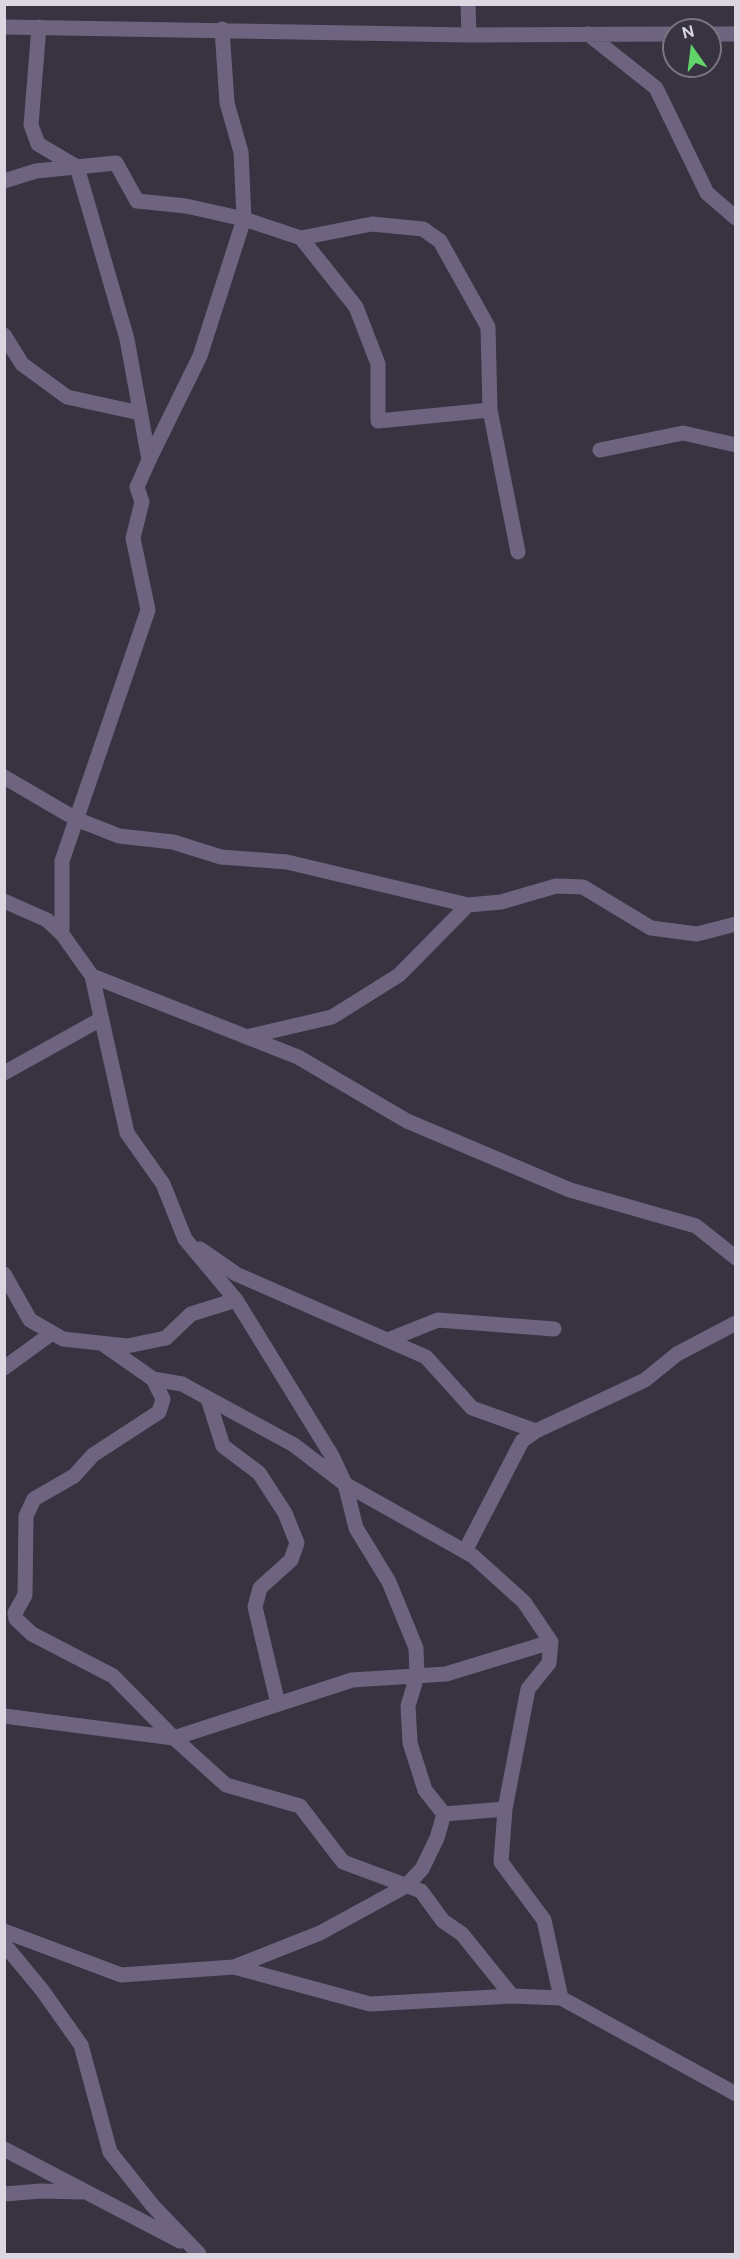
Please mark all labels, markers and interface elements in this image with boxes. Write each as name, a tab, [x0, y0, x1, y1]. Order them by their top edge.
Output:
north arrow	[662, 18, 722, 78]
text: N	[680, 20, 696, 44]

